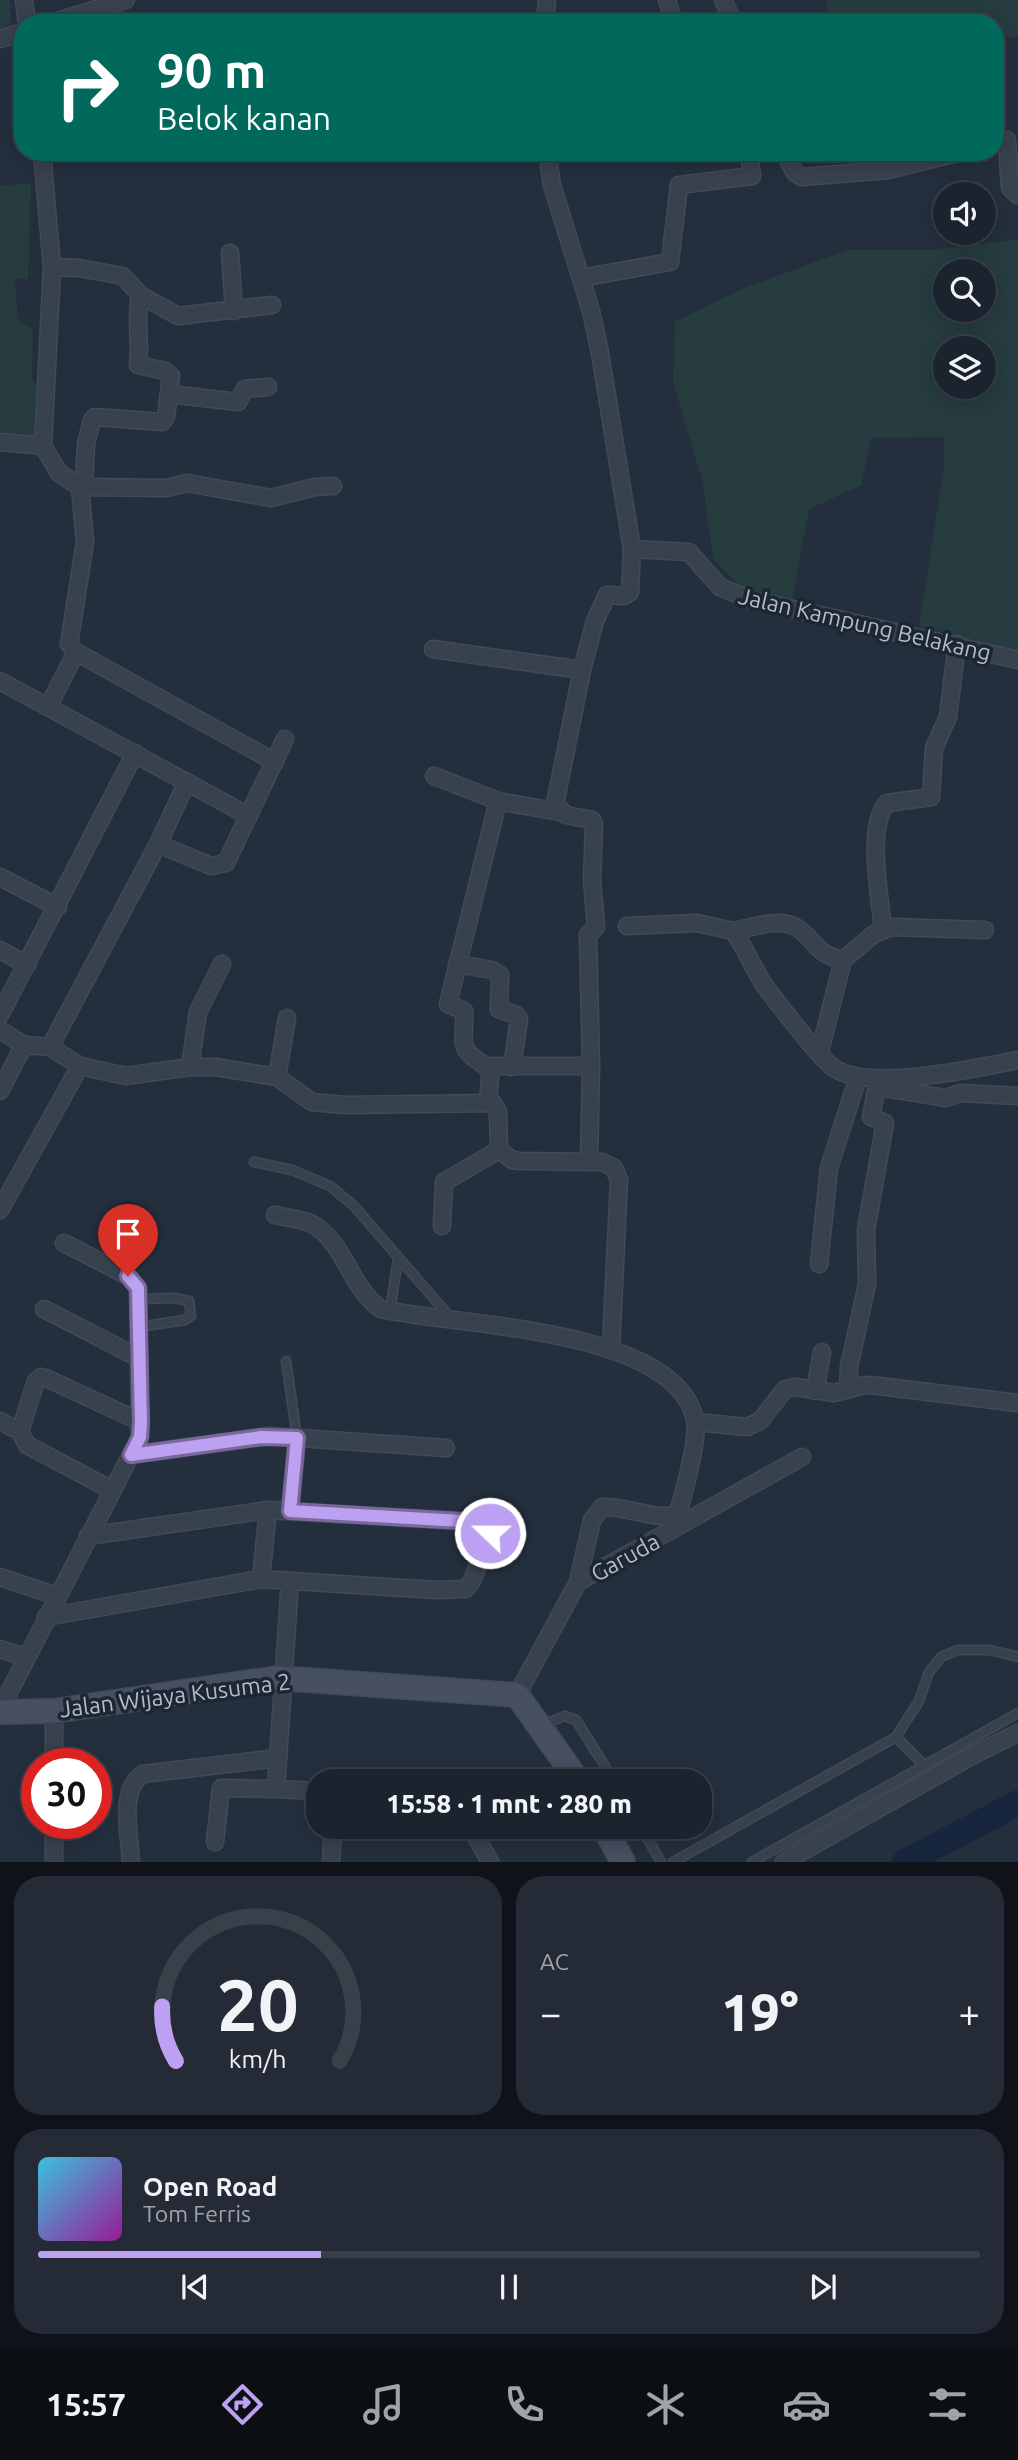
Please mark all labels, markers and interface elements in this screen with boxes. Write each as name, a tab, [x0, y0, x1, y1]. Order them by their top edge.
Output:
icon: right	[42, 42, 133, 133]
text: 90 m	[157, 42, 266, 97]
text: Belok kanan	[157, 100, 331, 136]
map controls	[933, 182, 996, 399]
button: sound	[933, 182, 996, 245]
button: search	[933, 259, 996, 322]
button: layers	[933, 336, 996, 399]
street label: Jalan Kampung Belakang	[736, 583, 994, 665]
pin	[98, 1204, 158, 1276]
icon: arrive	[109, 1215, 147, 1253]
position arrow	[453, 1496, 527, 1570]
street label: Garuda	[586, 1528, 664, 1586]
street label: Jalan Wijaya Kusuma 2	[58, 1668, 292, 1722]
speed limit sign: 30	[21, 1748, 112, 1839]
text: 15:58 · 1 mnt · 280 m	[386, 1789, 632, 1818]
text: AC	[540, 1949, 569, 1974]
text: 20	[217, 1964, 299, 2046]
text: 19°	[721, 1983, 799, 2041]
text: −	[540, 1992, 561, 2034]
text: +	[959, 1992, 980, 2034]
text: km/h	[229, 2045, 287, 2073]
text: Open Road	[143, 2172, 277, 2201]
text: Tom Ferris	[143, 2201, 251, 2226]
icon: previous	[176, 2268, 214, 2306]
icon: pause	[490, 2268, 528, 2306]
icon: next	[804, 2268, 842, 2306]
icon: directions	[218, 2380, 267, 2429]
icon: music	[359, 2380, 408, 2429]
icon: phone	[500, 2380, 549, 2429]
icon: climate	[641, 2380, 690, 2429]
icon: car	[782, 2380, 831, 2429]
icon: filters	[923, 2380, 972, 2429]
text: 15:57	[46, 2386, 126, 2422]

